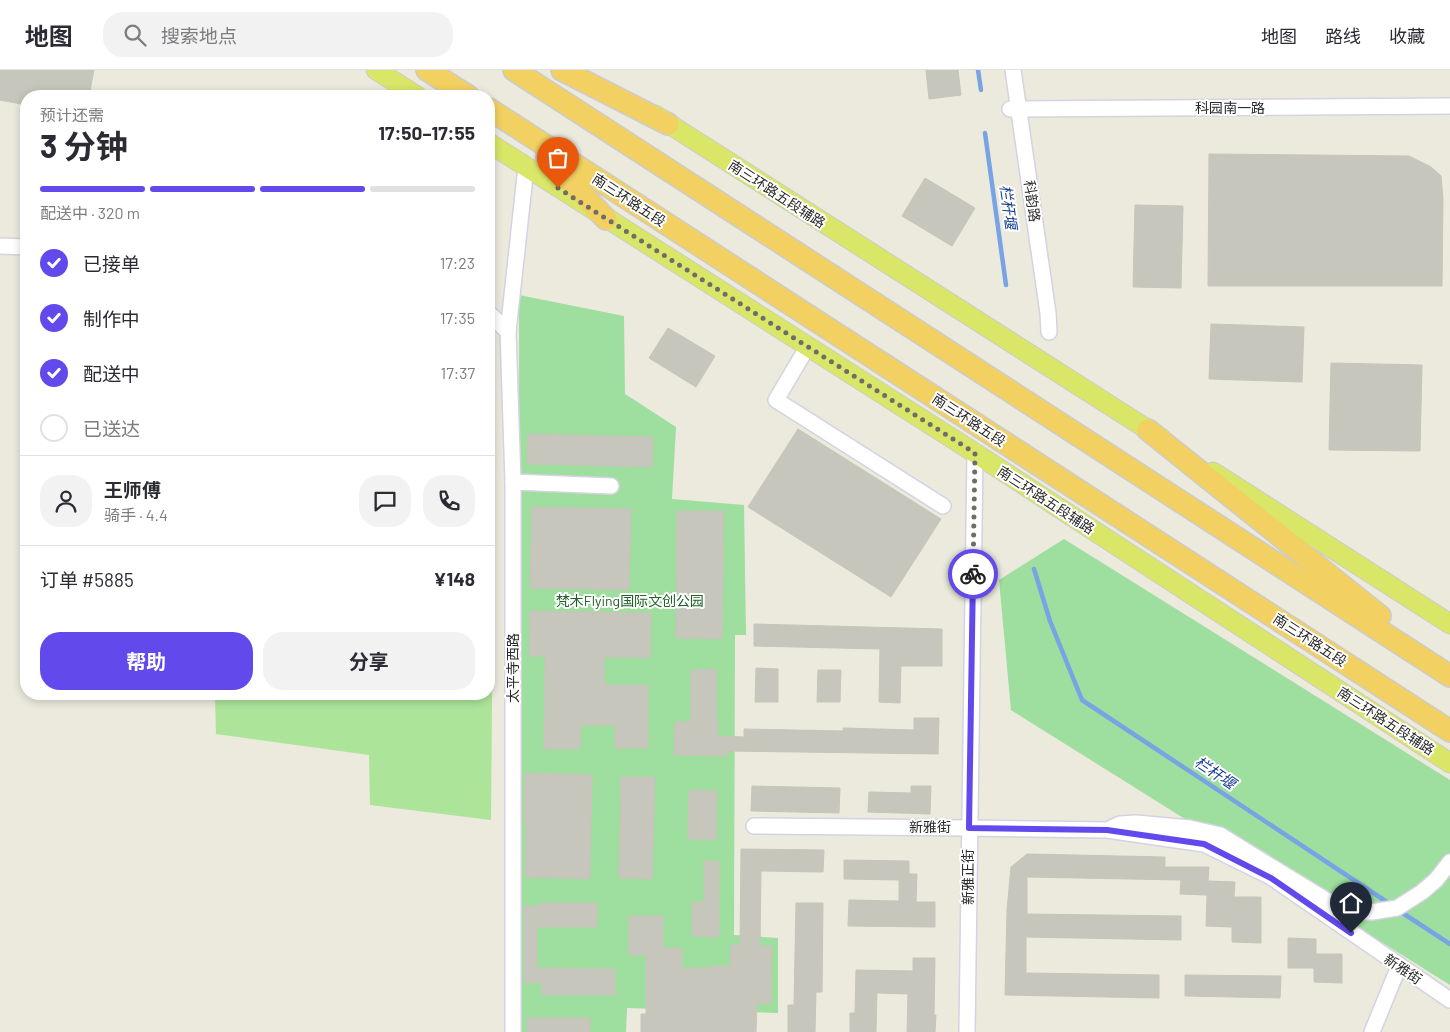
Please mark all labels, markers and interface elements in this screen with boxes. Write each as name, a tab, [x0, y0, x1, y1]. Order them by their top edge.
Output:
search box	[103, 12, 453, 57]
text: 地图	[25, 21, 73, 50]
icon: search	[121, 21, 149, 49]
text: 搜索地点	[161, 24, 237, 47]
text: 地图	[1261, 25, 1297, 47]
text: 路线	[1325, 25, 1361, 47]
text: 收藏	[1389, 25, 1425, 47]
street label: 科园南一路	[1195, 99, 1265, 116]
text: 预计还需	[40, 105, 104, 124]
text: 17:50–17:55	[378, 121, 475, 144]
text: 3 分钟	[40, 126, 128, 164]
pin	[537, 137, 579, 188]
icon: bag	[544, 144, 572, 172]
street label: 南三环路五段辅路	[726, 156, 829, 231]
street label: 南三环路五段	[589, 170, 669, 230]
street label: 科韵路	[1021, 179, 1044, 223]
water label: 栏杆堰	[997, 183, 1021, 233]
text: 配送中 · 320 m	[40, 203, 140, 222]
icon: check	[40, 249, 68, 277]
text: 已接单	[83, 252, 140, 275]
text: 17:23	[440, 253, 475, 272]
icon: check	[40, 304, 68, 332]
text: 制作中	[83, 307, 140, 330]
text: 17:35	[440, 308, 475, 327]
icon: check	[40, 359, 68, 387]
text: 配送中	[83, 362, 140, 385]
text: 17:37	[441, 363, 475, 382]
street label: 南三环路五段	[929, 390, 1009, 450]
text: 已送达	[83, 417, 140, 440]
street label: 南三环路五段辅路	[995, 462, 1098, 537]
button: person	[40, 475, 92, 527]
button: chat	[359, 475, 411, 527]
button: phone	[423, 475, 475, 527]
text: 王师傅	[104, 478, 161, 501]
text: 骑手 · 4.4	[104, 505, 168, 524]
courier	[948, 549, 998, 599]
icon: bike	[959, 560, 987, 588]
text: ¥148	[433, 567, 475, 590]
text: 订单 #5885	[40, 568, 134, 591]
park label: 梵木Flying国际文创公园	[556, 592, 704, 609]
street label: 南三环路五段	[1270, 610, 1350, 670]
button: 帮助	[40, 632, 253, 690]
button: 分享	[263, 632, 475, 690]
street label: 太平寺西路	[504, 633, 521, 703]
street label: 南三环路五段辅路	[1335, 683, 1438, 758]
water label: 栏杆堰	[1192, 752, 1242, 794]
street label: 新雅街	[909, 818, 951, 835]
street label: 新雅正街	[959, 849, 976, 905]
pin	[1330, 882, 1372, 933]
icon: home	[1337, 889, 1365, 917]
street label: 新雅街	[1381, 950, 1425, 987]

